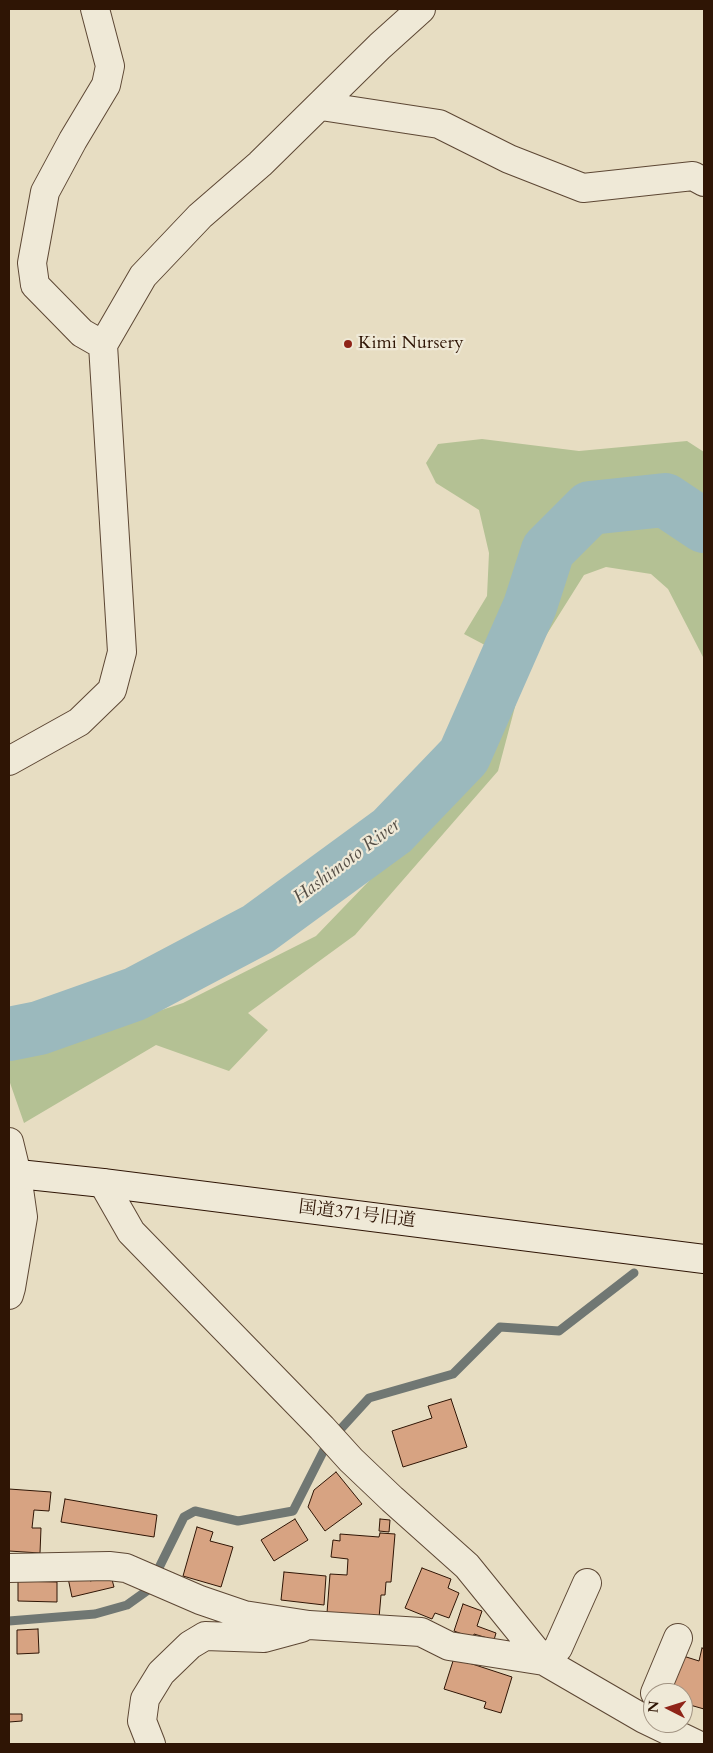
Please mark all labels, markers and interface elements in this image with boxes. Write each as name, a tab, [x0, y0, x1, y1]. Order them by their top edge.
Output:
place label: Kimi Nursery	[358, 333, 464, 355]
marker: Kimi Nursery	[342, 338, 354, 350]
water label: Hashimoto River	[289, 814, 405, 910]
street label: 国道371号旧道	[297, 1197, 417, 1233]
north arrow	[643, 1683, 693, 1733]
text: N	[644, 1700, 664, 1714]

